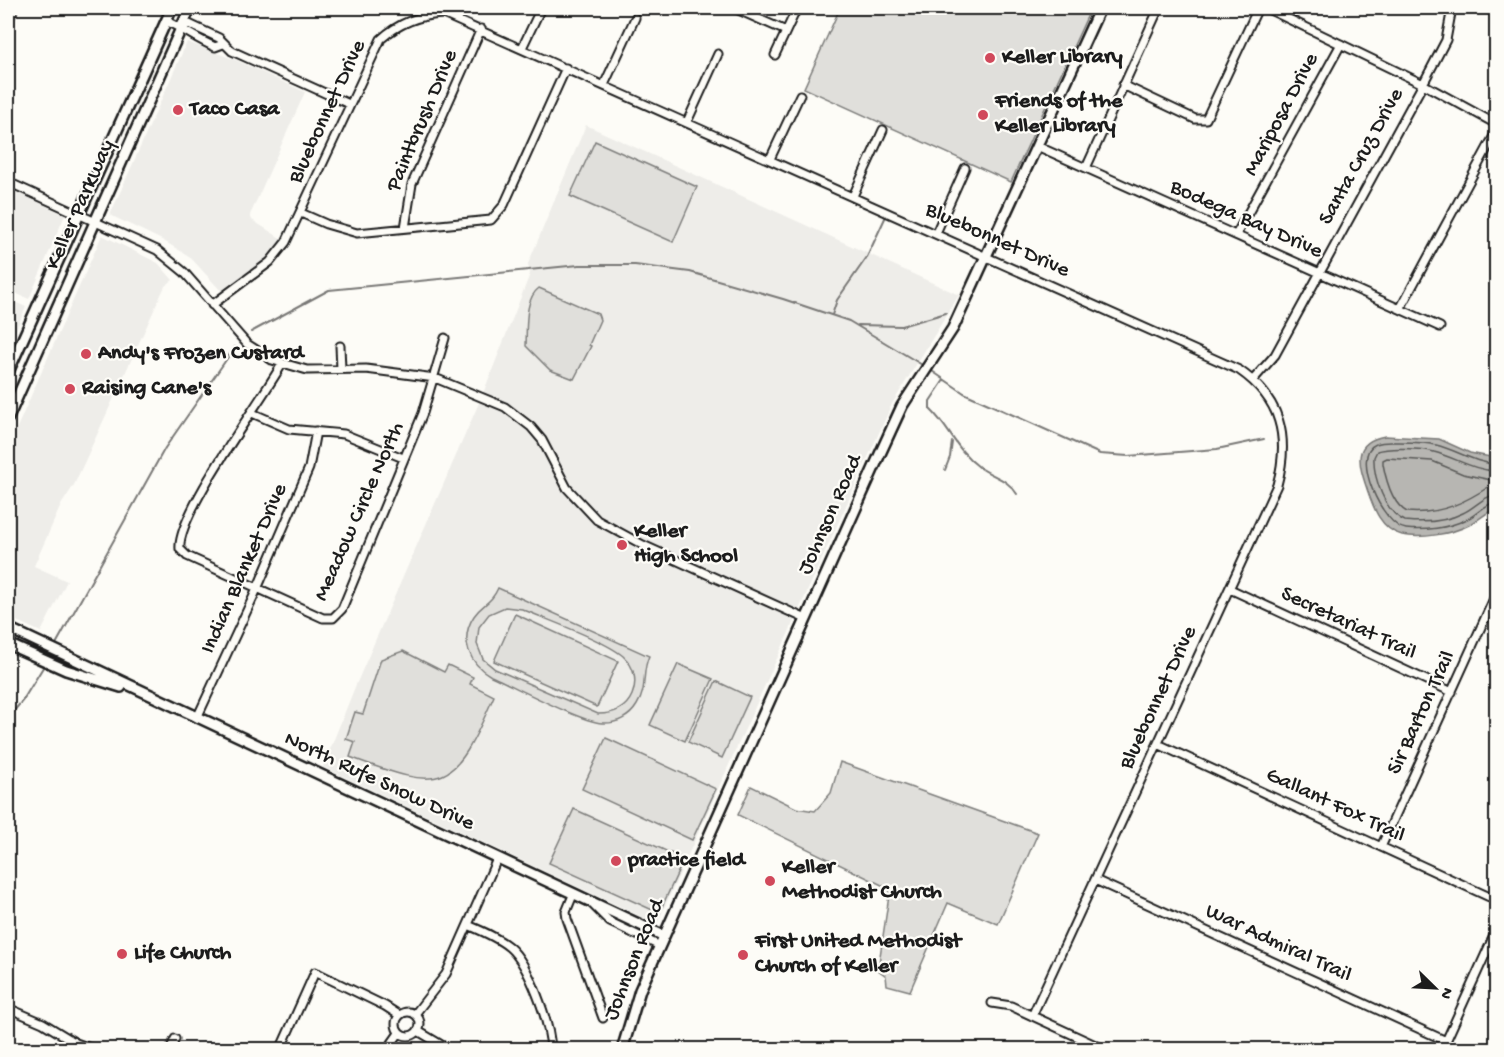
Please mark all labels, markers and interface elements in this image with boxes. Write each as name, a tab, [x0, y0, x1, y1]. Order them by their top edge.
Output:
street label: Bluebonnet Drive	[283, 36, 373, 189]
place label: Keller Library	[1001, 45, 1123, 71]
street label: Paintbrush Drive	[381, 46, 465, 197]
street label: Mariposa Drive	[1239, 48, 1326, 181]
marker: Keller Library	[983, 51, 997, 65]
street label: Santa Cruz Drive	[1314, 84, 1411, 230]
place label: Friends of the Keller Library	[994, 89, 1123, 140]
place label: Taco Casa	[188, 97, 281, 123]
marker: Taco Casa	[171, 103, 185, 117]
marker: Friends of the Keller Library	[976, 108, 990, 122]
street label: Keller Parkway	[41, 136, 121, 274]
street label: Bodega Bay Drive	[1165, 174, 1327, 266]
street label: Bluebonnet Drive	[920, 197, 1074, 285]
place label: Andy's Frozen Custard	[97, 341, 306, 367]
marker: Andy's Frozen Custard	[79, 347, 93, 361]
place label: Raising Cane's	[81, 376, 213, 402]
marker: Raising Cane's	[63, 382, 77, 396]
street label: Meadow Circle North	[309, 418, 411, 606]
street label: Johnson Road	[793, 449, 870, 579]
street label: Indian Blanket Drive	[196, 479, 294, 658]
place label: Keller High School	[633, 519, 738, 570]
marker: Keller High School	[615, 538, 629, 552]
street label: Secretariat Trail	[1276, 581, 1420, 667]
street label: Bluebonnet Drive	[1114, 622, 1204, 775]
street label: Sir Barton Trail	[1382, 647, 1462, 779]
street label: North Rufe Snow Drive	[280, 726, 479, 838]
street label: Gallant Fox Trail	[1261, 762, 1409, 850]
place label: practice field	[627, 848, 747, 874]
marker: practice field	[609, 854, 623, 868]
place label: Keller Methodist Church	[781, 855, 942, 906]
marker: Keller Methodist Church	[763, 874, 777, 888]
street label: Johnson Road	[599, 894, 672, 1024]
street label: War Admiral Trail	[1201, 899, 1355, 989]
place label: First United Methodist Church of Keller	[754, 929, 963, 980]
place label: Life Church	[134, 941, 231, 967]
marker: Life Church	[115, 947, 129, 961]
marker: First United Methodist Church of Keller	[736, 948, 750, 962]
north arrow	[1405, 958, 1465, 1018]
text: N	[1434, 984, 1456, 1002]

